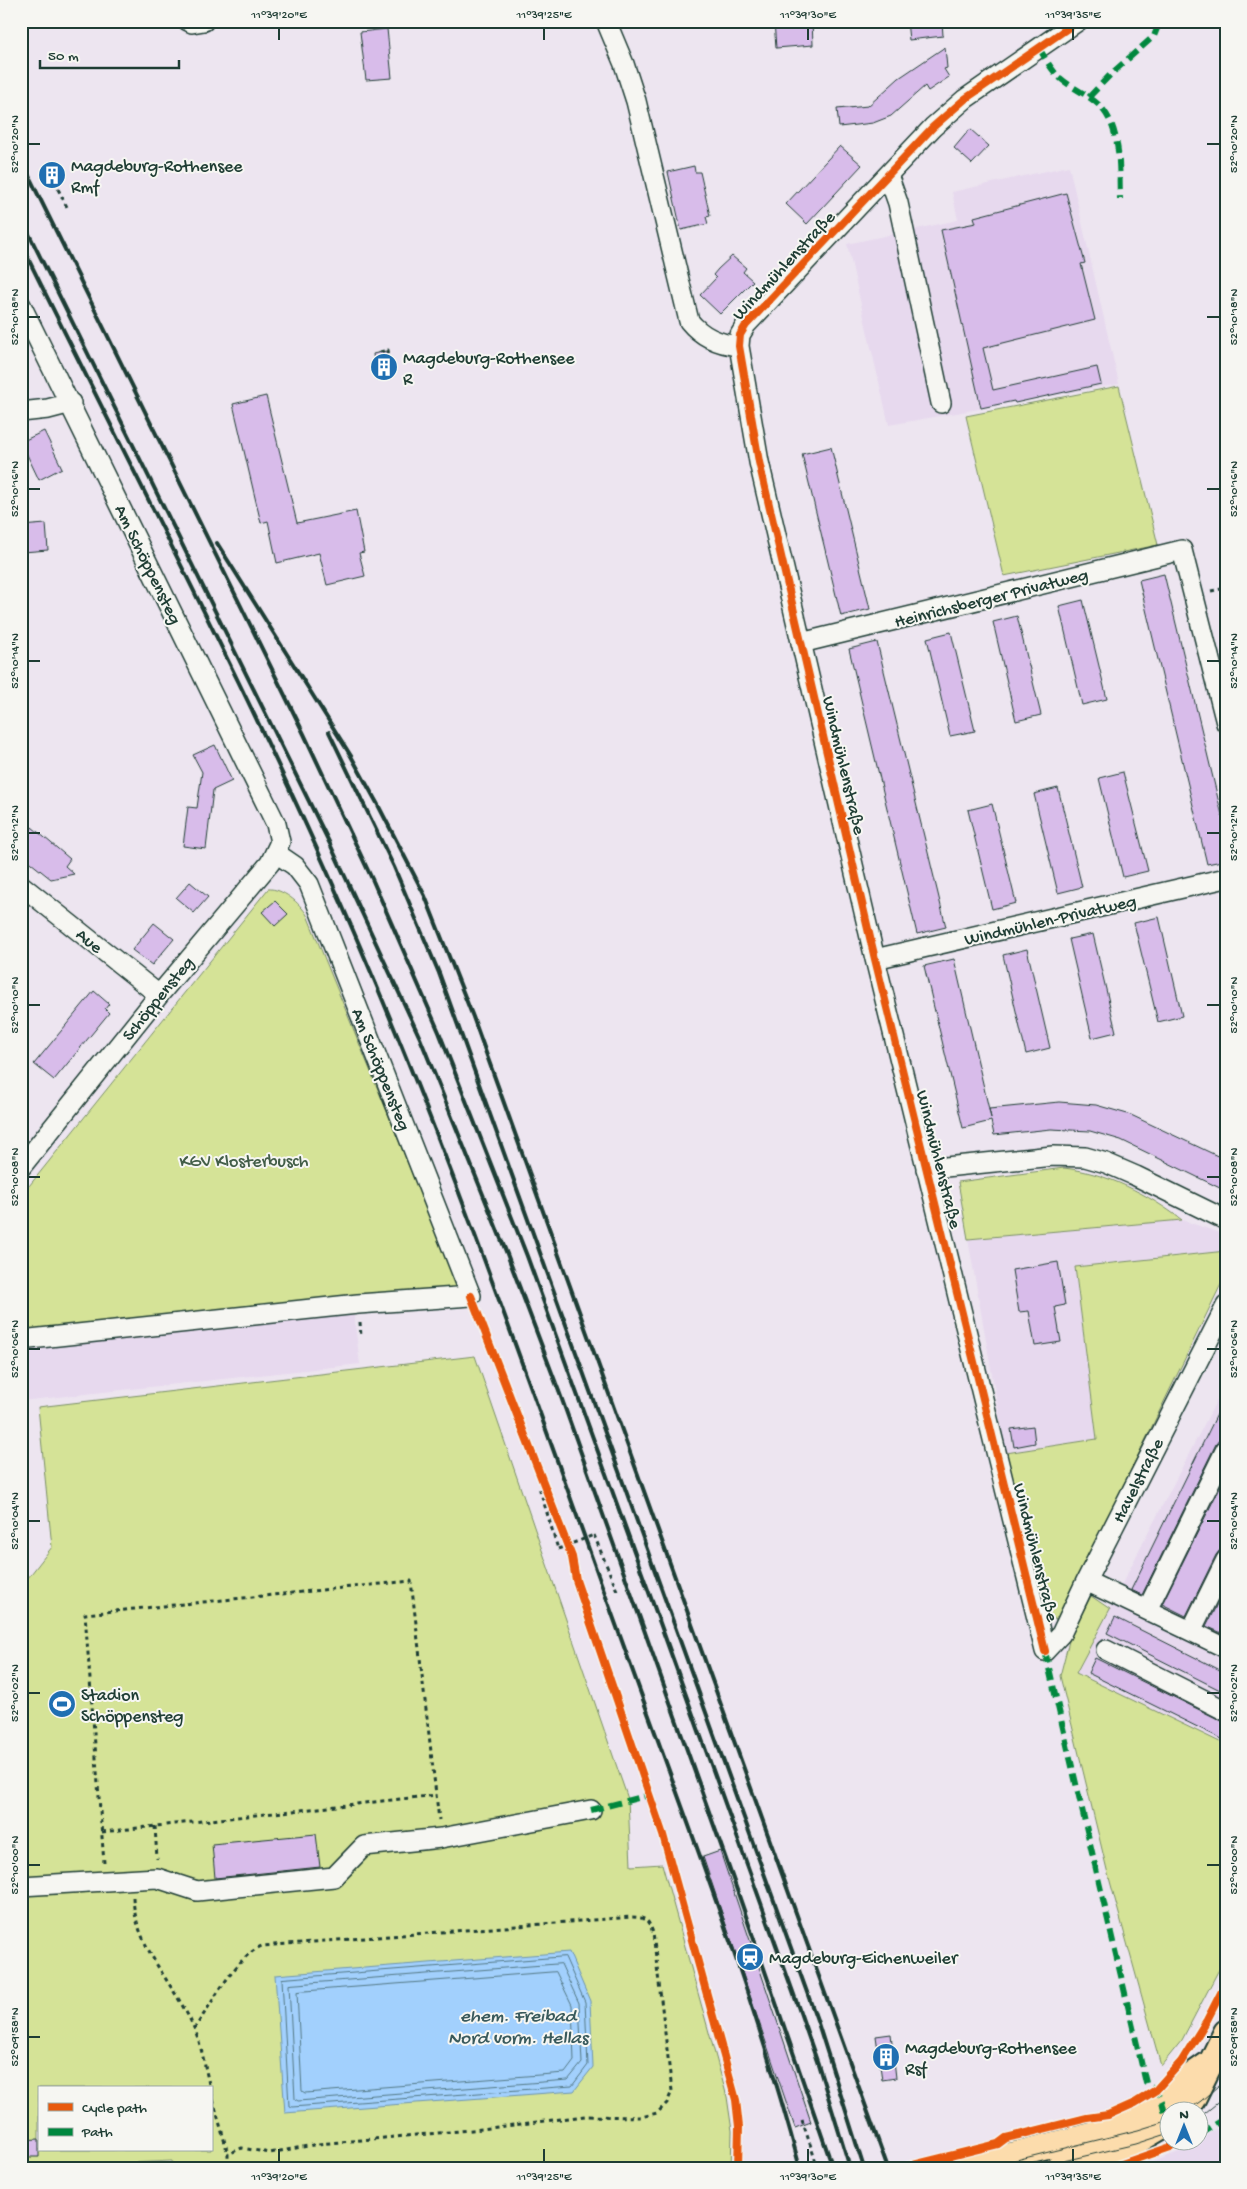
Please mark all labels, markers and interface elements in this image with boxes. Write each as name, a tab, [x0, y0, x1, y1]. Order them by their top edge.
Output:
text: 11°39'20"E	[250, 9, 307, 23]
text: 11°39'25"E	[515, 9, 572, 23]
text: 11°39'30"E	[779, 9, 836, 23]
text: 11°39'35"E	[1044, 9, 1101, 23]
scale bar	[40, 38, 179, 70]
text: 50 m	[48, 48, 79, 66]
text: 52°10'20"N	[9, 115, 23, 173]
text: 52°10'20"N	[1228, 115, 1242, 173]
place label: Magdeburg-Rothensee Rmf	[71, 157, 243, 199]
building icon: Magdeburg-Rothensee Rmf	[37, 160, 67, 190]
street label: Windmühlenstraße	[729, 207, 841, 326]
text: 52°10'18"N	[9, 289, 23, 345]
text: 52°10'18"N	[1228, 289, 1242, 345]
place label: Magdeburg-Rothensee R	[403, 349, 575, 391]
building icon: Magdeburg-Rothensee R	[369, 352, 399, 382]
text: 52°10'16"N	[9, 461, 23, 517]
text: 52°10'16"N	[1228, 461, 1242, 517]
street label: Am Schöppensteg	[109, 502, 185, 628]
street label: Heinrichsberger Privatweg	[893, 565, 1091, 634]
text: 52°10'14"N	[9, 633, 23, 689]
text: 52°10'14"N	[1228, 633, 1242, 689]
street label: Windmühlenstraße	[816, 694, 869, 838]
text: 52°10'12"N	[9, 805, 23, 861]
text: 52°10'12"N	[1228, 805, 1242, 861]
street label: Windmühlen-Privatweg	[963, 891, 1138, 951]
street label: Aue	[71, 925, 107, 959]
street label: Schöppensteg	[119, 953, 199, 1046]
text: 52°10'10"N	[9, 976, 23, 1033]
text: 52°10'10"N	[1228, 976, 1242, 1033]
street label: Am Schöppensteg	[346, 1006, 414, 1134]
street label: Windmühlenstraße	[910, 1088, 965, 1232]
text: 52°10'08"N	[9, 1148, 23, 1206]
text: 52°10'08"N	[1228, 1148, 1242, 1206]
park label: KGV Klosterbusch	[180, 1152, 309, 1173]
text: 52°10'06"N	[9, 1320, 23, 1378]
text: 52°10'06"N	[1228, 1320, 1242, 1378]
street label: Havelstraße	[1109, 1435, 1170, 1527]
street label: Windmühlenstraße	[1007, 1481, 1062, 1625]
text: 52°10'04"N	[9, 1492, 23, 1550]
text: 52°10'04"N	[1228, 1492, 1242, 1550]
text: 52°10'02"N	[9, 1664, 23, 1722]
text: 52°10'02"N	[1228, 1664, 1242, 1722]
place label: Stadion Schöppensteg	[81, 1686, 184, 1728]
sports icon: Stadion Schöppensteg	[47, 1689, 77, 1719]
text: 52°10'00"N	[9, 1835, 23, 1894]
text: 52°10'00"N	[1228, 1835, 1242, 1894]
station icon: Magdeburg-Eichenweiler	[735, 1942, 765, 1972]
place label: Magdeburg-Eichenweiler	[769, 1949, 959, 1970]
water label: ehem. Freibad Nord vorm. Hellas	[448, 2006, 590, 2051]
text: 52°09'58"N	[9, 2007, 23, 2067]
text: 52°09'58"N	[1228, 2007, 1242, 2067]
place label: Magdeburg-Rothensee Rsf	[905, 2039, 1077, 2081]
building icon: Magdeburg-Rothensee Rsf	[871, 2042, 901, 2072]
legend	[38, 2086, 212, 2152]
text: Cycle path	[82, 2100, 147, 2118]
north arrow	[1160, 2102, 1210, 2152]
text: N	[1179, 2107, 1189, 2124]
text: Path	[81, 2124, 113, 2142]
text: 11°39'20"E	[250, 2171, 307, 2185]
text: 11°39'25"E	[515, 2171, 572, 2185]
text: 11°39'30"E	[779, 2171, 836, 2185]
text: 11°39'35"E	[1044, 2171, 1101, 2185]

